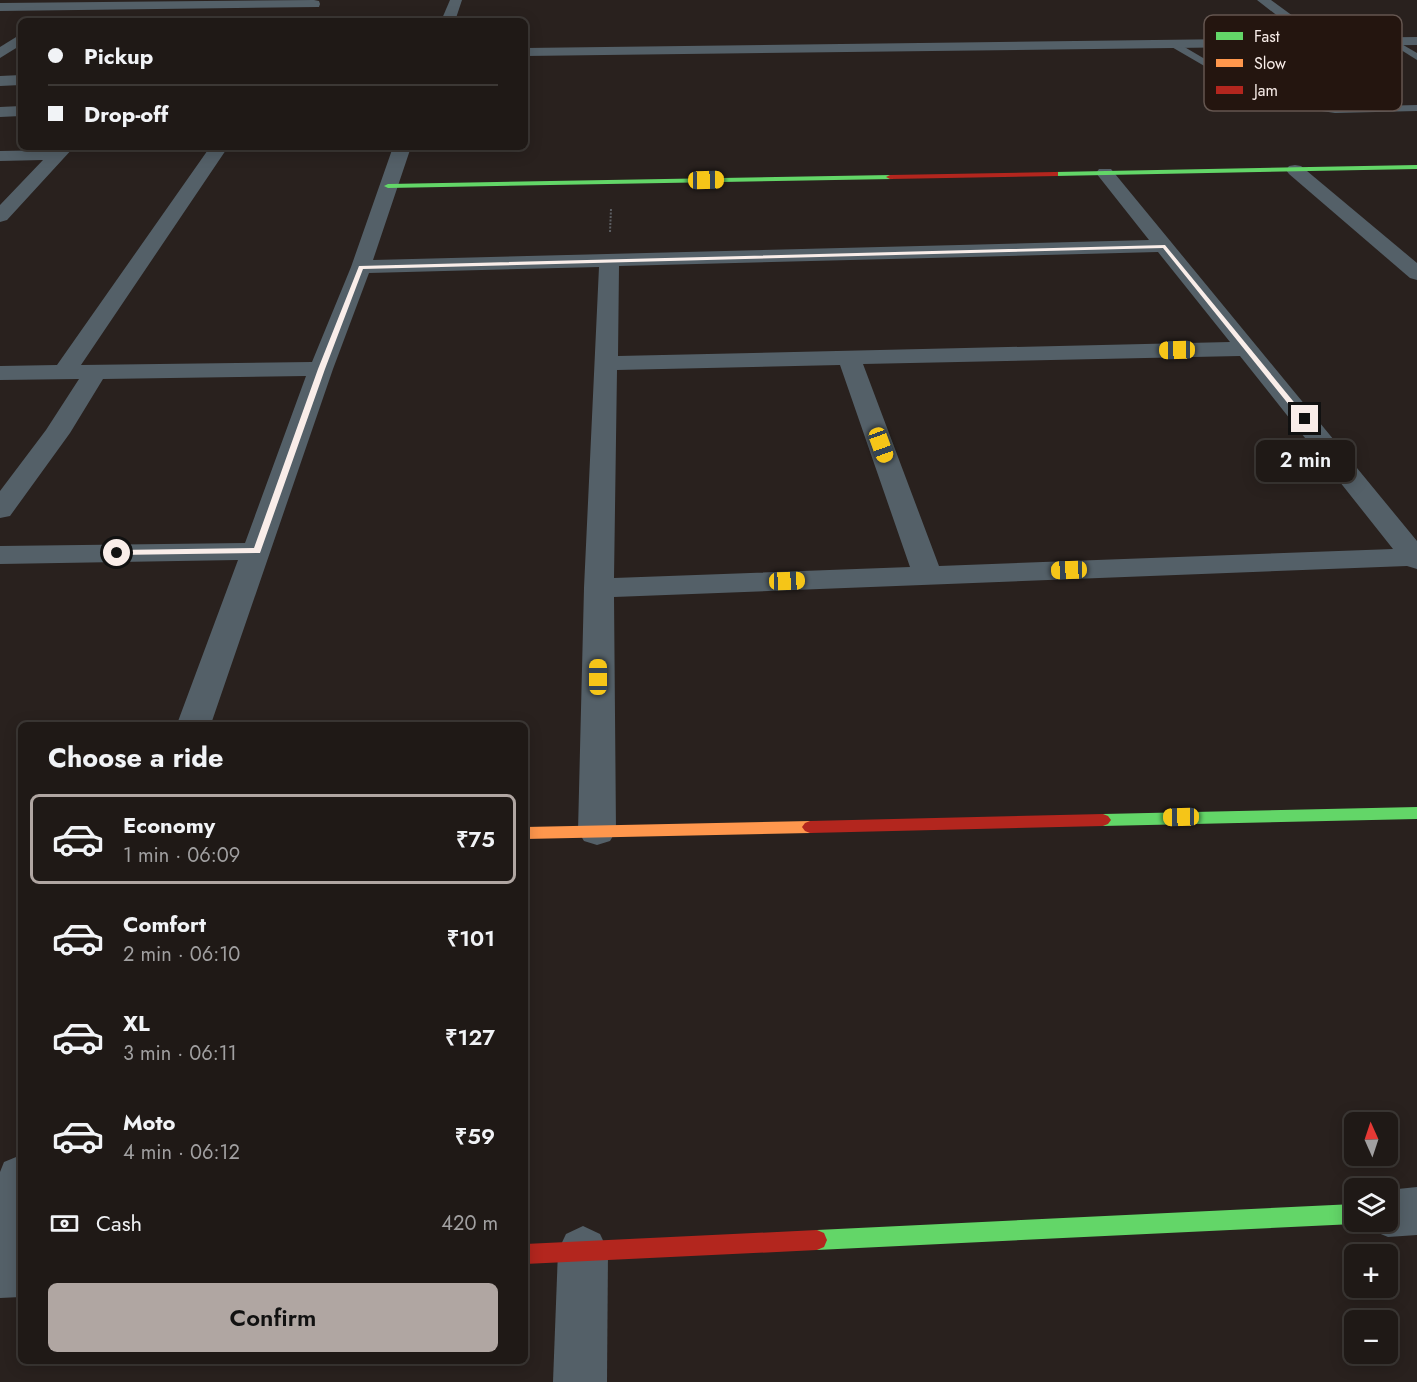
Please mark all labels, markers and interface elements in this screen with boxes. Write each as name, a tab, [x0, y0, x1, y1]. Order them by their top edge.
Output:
legend	[1204, 15, 1402, 111]
text: Fast	[1254, 25, 1280, 48]
text: Pickup	[84, 40, 153, 72]
text: Slow	[1254, 52, 1286, 75]
text: Jam	[1252, 79, 1278, 102]
text: Drop-off	[84, 98, 168, 130]
car	[688, 171, 724, 189]
car	[1159, 341, 1195, 359]
route end	[1291, 405, 1318, 432]
car	[866, 425, 896, 465]
callout: 2 min	[1256, 440, 1354, 482]
text: 2 min	[1280, 446, 1331, 475]
route start	[103, 539, 130, 566]
car	[1051, 560, 1087, 580]
car	[769, 571, 805, 591]
car	[589, 659, 607, 695]
text: Choose a ride	[48, 738, 223, 777]
car	[1163, 808, 1199, 826]
text: Economy	[123, 809, 215, 841]
icon: car	[51, 812, 105, 866]
text: ₹75	[456, 823, 495, 855]
text: 1 min · 06:09	[123, 841, 240, 870]
text: Comfort	[123, 908, 206, 940]
icon: car	[51, 911, 105, 965]
text: ₹101	[447, 922, 495, 954]
text: 2 min · 06:10	[123, 940, 240, 969]
text: XL	[123, 1007, 150, 1039]
icon: car	[51, 1010, 105, 1064]
text: ₹127	[445, 1021, 495, 1053]
text: 3 min · 06:11	[123, 1039, 237, 1068]
text: Moto	[123, 1106, 176, 1138]
icon: car	[51, 1109, 105, 1163]
north arrow	[1344, 1112, 1398, 1166]
map controls	[1344, 1112, 1398, 1364]
text: ₹59	[455, 1120, 495, 1152]
text: 4 min · 06:12	[123, 1138, 240, 1167]
button: layers	[1344, 1178, 1398, 1232]
icon: cash	[48, 1207, 81, 1240]
text: Cash	[96, 1207, 142, 1239]
text: 420 m	[441, 1209, 498, 1238]
button: +	[1344, 1244, 1398, 1298]
button: Confirm	[48, 1283, 498, 1352]
button: −	[1344, 1310, 1398, 1364]

